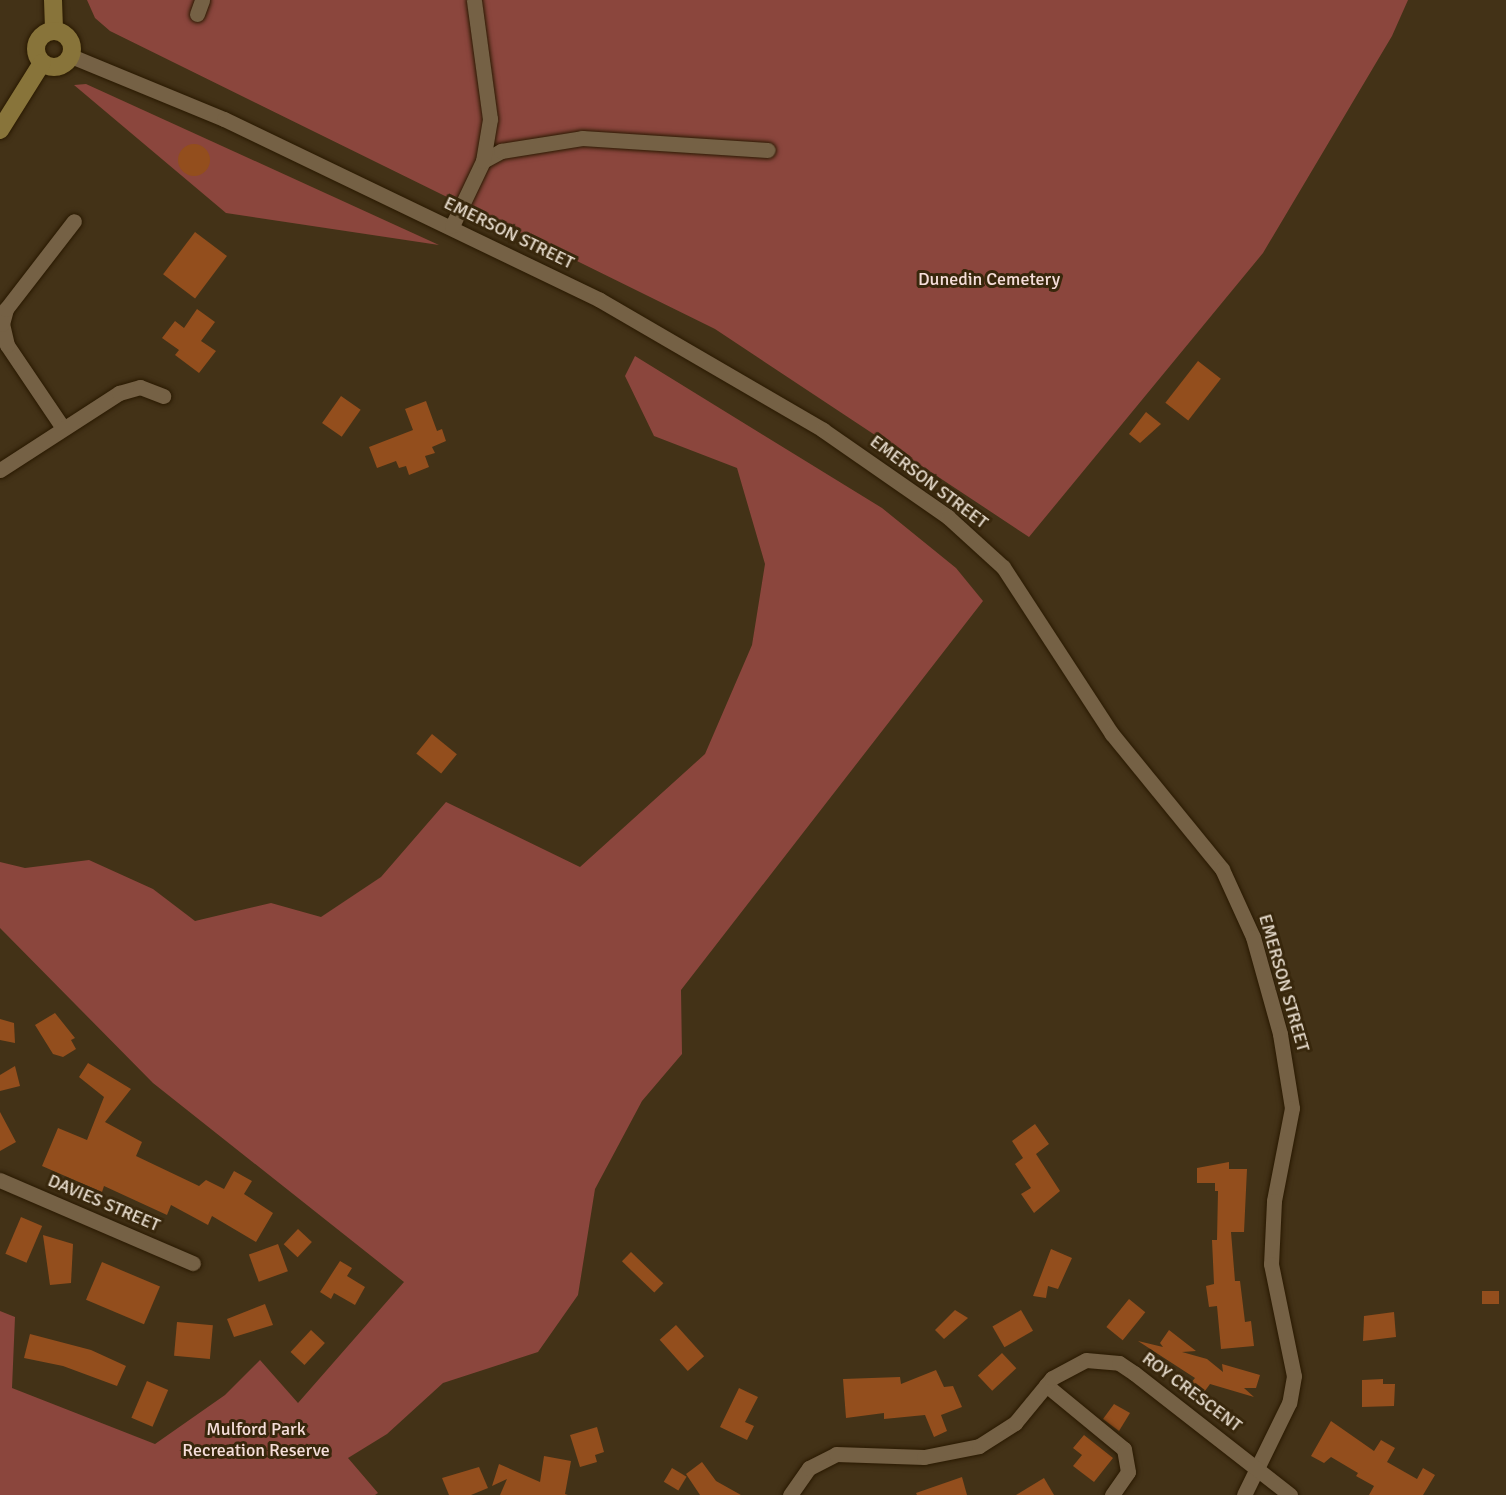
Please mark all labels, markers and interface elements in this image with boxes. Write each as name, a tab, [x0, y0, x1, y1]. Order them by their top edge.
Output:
street label: EMERSON STREET	[440, 192, 578, 274]
park label: Dunedin Cemetery	[918, 268, 1060, 290]
street label: EMERSON STREET	[866, 431, 992, 533]
street label: EMERSON STREET	[1254, 912, 1314, 1054]
street label: DAVIES STREET	[45, 1170, 163, 1236]
street label: ROY CRESCENT	[1138, 1348, 1246, 1436]
park label: Mulford Park Recreation Reserve	[182, 1419, 330, 1462]

